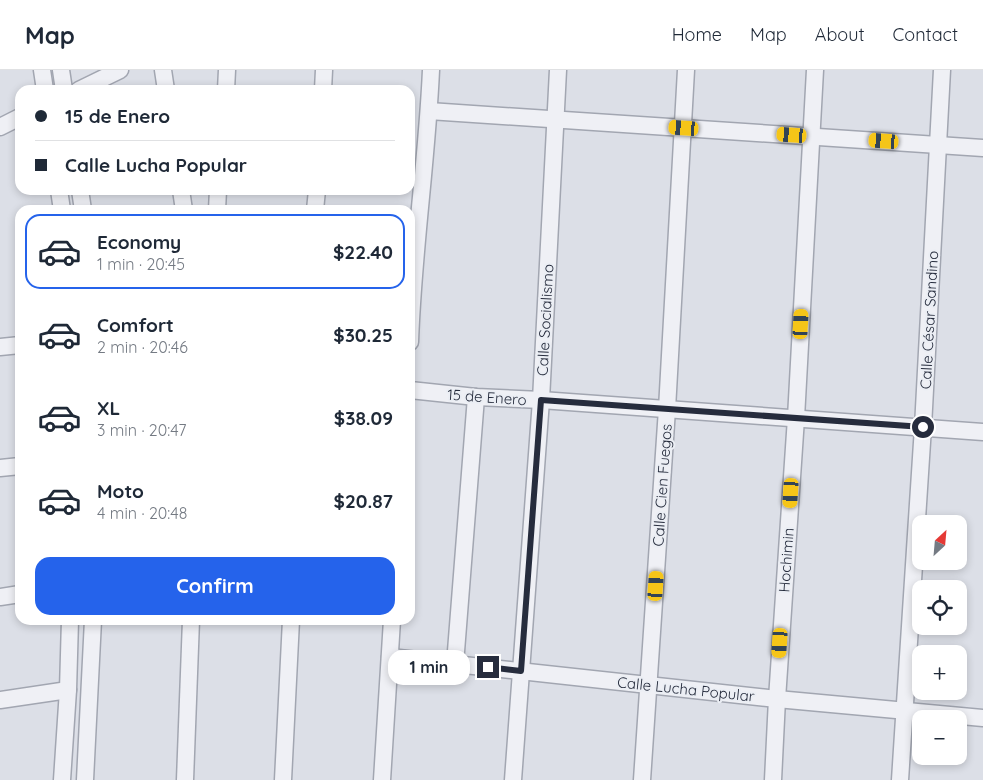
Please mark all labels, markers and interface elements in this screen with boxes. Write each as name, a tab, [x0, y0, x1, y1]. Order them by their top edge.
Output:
text: Map	[25, 20, 75, 50]
text: Home	[672, 23, 722, 46]
text: Map	[750, 23, 787, 46]
text: About	[815, 23, 865, 46]
text: Contact	[893, 23, 958, 46]
text: 15 de Enero	[65, 104, 170, 128]
car	[668, 119, 699, 137]
car	[776, 126, 807, 144]
car	[868, 132, 899, 150]
text: Calle Lucha Popular	[65, 153, 247, 177]
icon: car	[37, 229, 82, 274]
text: Economy	[97, 230, 181, 254]
text: $22.40	[333, 240, 393, 264]
street label: Calle César Sandino	[916, 250, 942, 390]
text: 1 min · 20:45	[97, 254, 185, 274]
street label: Calle Socialismo	[533, 263, 557, 377]
car	[792, 309, 809, 339]
icon: car	[37, 312, 82, 357]
text: Comfort	[97, 313, 174, 337]
text: $30.25	[333, 323, 393, 347]
text: 2 min · 20:46	[97, 337, 188, 357]
street label: 15 de Enero	[447, 385, 527, 409]
icon: car	[37, 395, 82, 440]
text: XL	[97, 396, 120, 420]
text: $38.09	[334, 406, 393, 430]
route start	[912, 416, 934, 438]
text: 3 min · 20:47	[97, 420, 186, 440]
street label: Calle Cien Fuegos	[648, 423, 676, 547]
icon: car	[37, 478, 82, 523]
car	[782, 478, 799, 508]
text: Moto	[97, 479, 144, 503]
text: $20.87	[334, 489, 393, 513]
text: 4 min · 20:48	[97, 503, 187, 523]
north arrow	[912, 515, 968, 570]
map controls	[912, 515, 967, 765]
street label: Hochimin	[774, 527, 798, 593]
button: Confirm	[35, 557, 395, 615]
car	[647, 571, 664, 601]
button: locate	[912, 580, 967, 635]
car	[771, 628, 788, 658]
button: +	[912, 645, 967, 700]
callout: 1 min	[388, 650, 470, 684]
route end	[477, 656, 499, 678]
text: 1 min	[410, 657, 448, 677]
street label: Calle Lucha Popular	[616, 672, 756, 706]
button: −	[912, 710, 967, 765]

